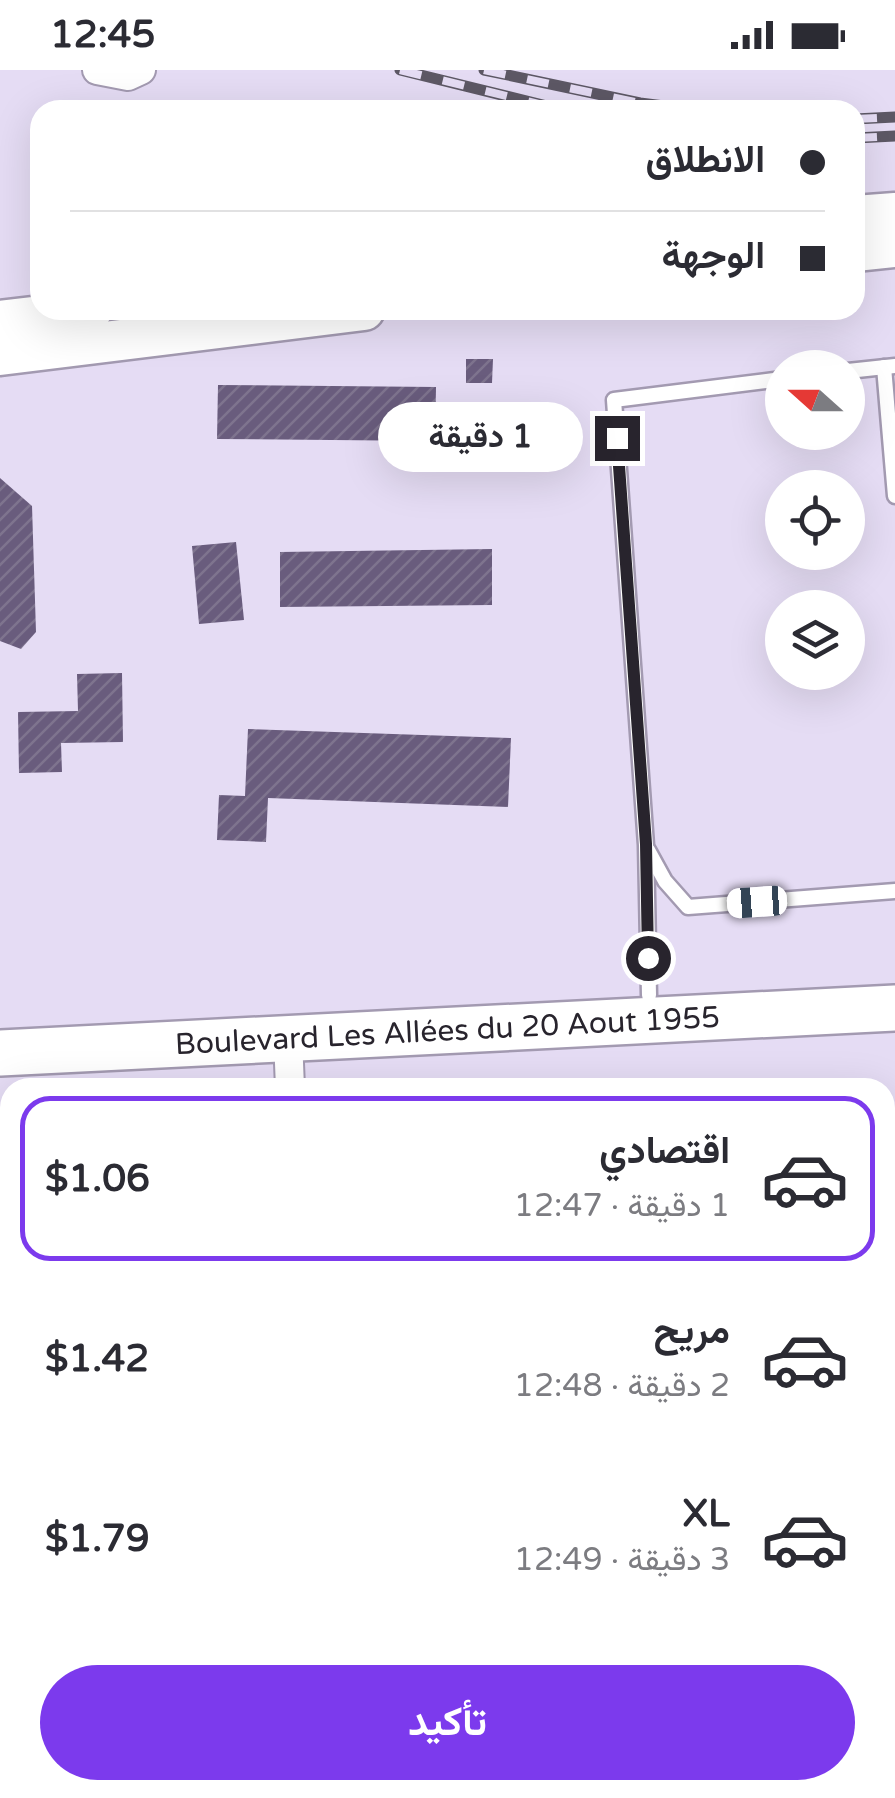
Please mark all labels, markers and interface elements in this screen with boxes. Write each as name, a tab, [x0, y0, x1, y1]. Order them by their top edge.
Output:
text: 12:45	[50, 12, 155, 58]
text: الانطلاق	[646, 137, 765, 183]
text: الوجهة	[662, 233, 765, 279]
north arrow	[765, 350, 865, 450]
map controls	[765, 350, 865, 690]
callout: 1 دقيقة	[377, 403, 582, 473]
route end	[595, 416, 640, 461]
text: 1 دقيقة	[429, 418, 532, 456]
button: locate	[765, 470, 865, 570]
button: layers	[765, 590, 865, 690]
car	[726, 885, 788, 919]
route start	[626, 936, 671, 981]
street label: Boulevard Les Allées du 20 Aout 1955	[174, 998, 721, 1063]
text: اقتصادي	[599, 1128, 730, 1174]
icon: car	[760, 1134, 850, 1224]
text: $1.06	[45, 1156, 150, 1202]
text: 1 دقيقة · 12:47	[514, 1187, 730, 1225]
text: مريح	[654, 1308, 730, 1354]
icon: car	[760, 1314, 850, 1404]
text: $1.42	[45, 1336, 149, 1382]
text: 2 دقيقة · 12:48	[514, 1367, 730, 1405]
text: XL	[683, 1491, 730, 1537]
icon: car	[760, 1494, 850, 1584]
text: $1.79	[45, 1516, 150, 1562]
text: 3 دقيقة · 12:49	[514, 1541, 730, 1579]
button: تأكيد	[40, 1665, 855, 1780]

